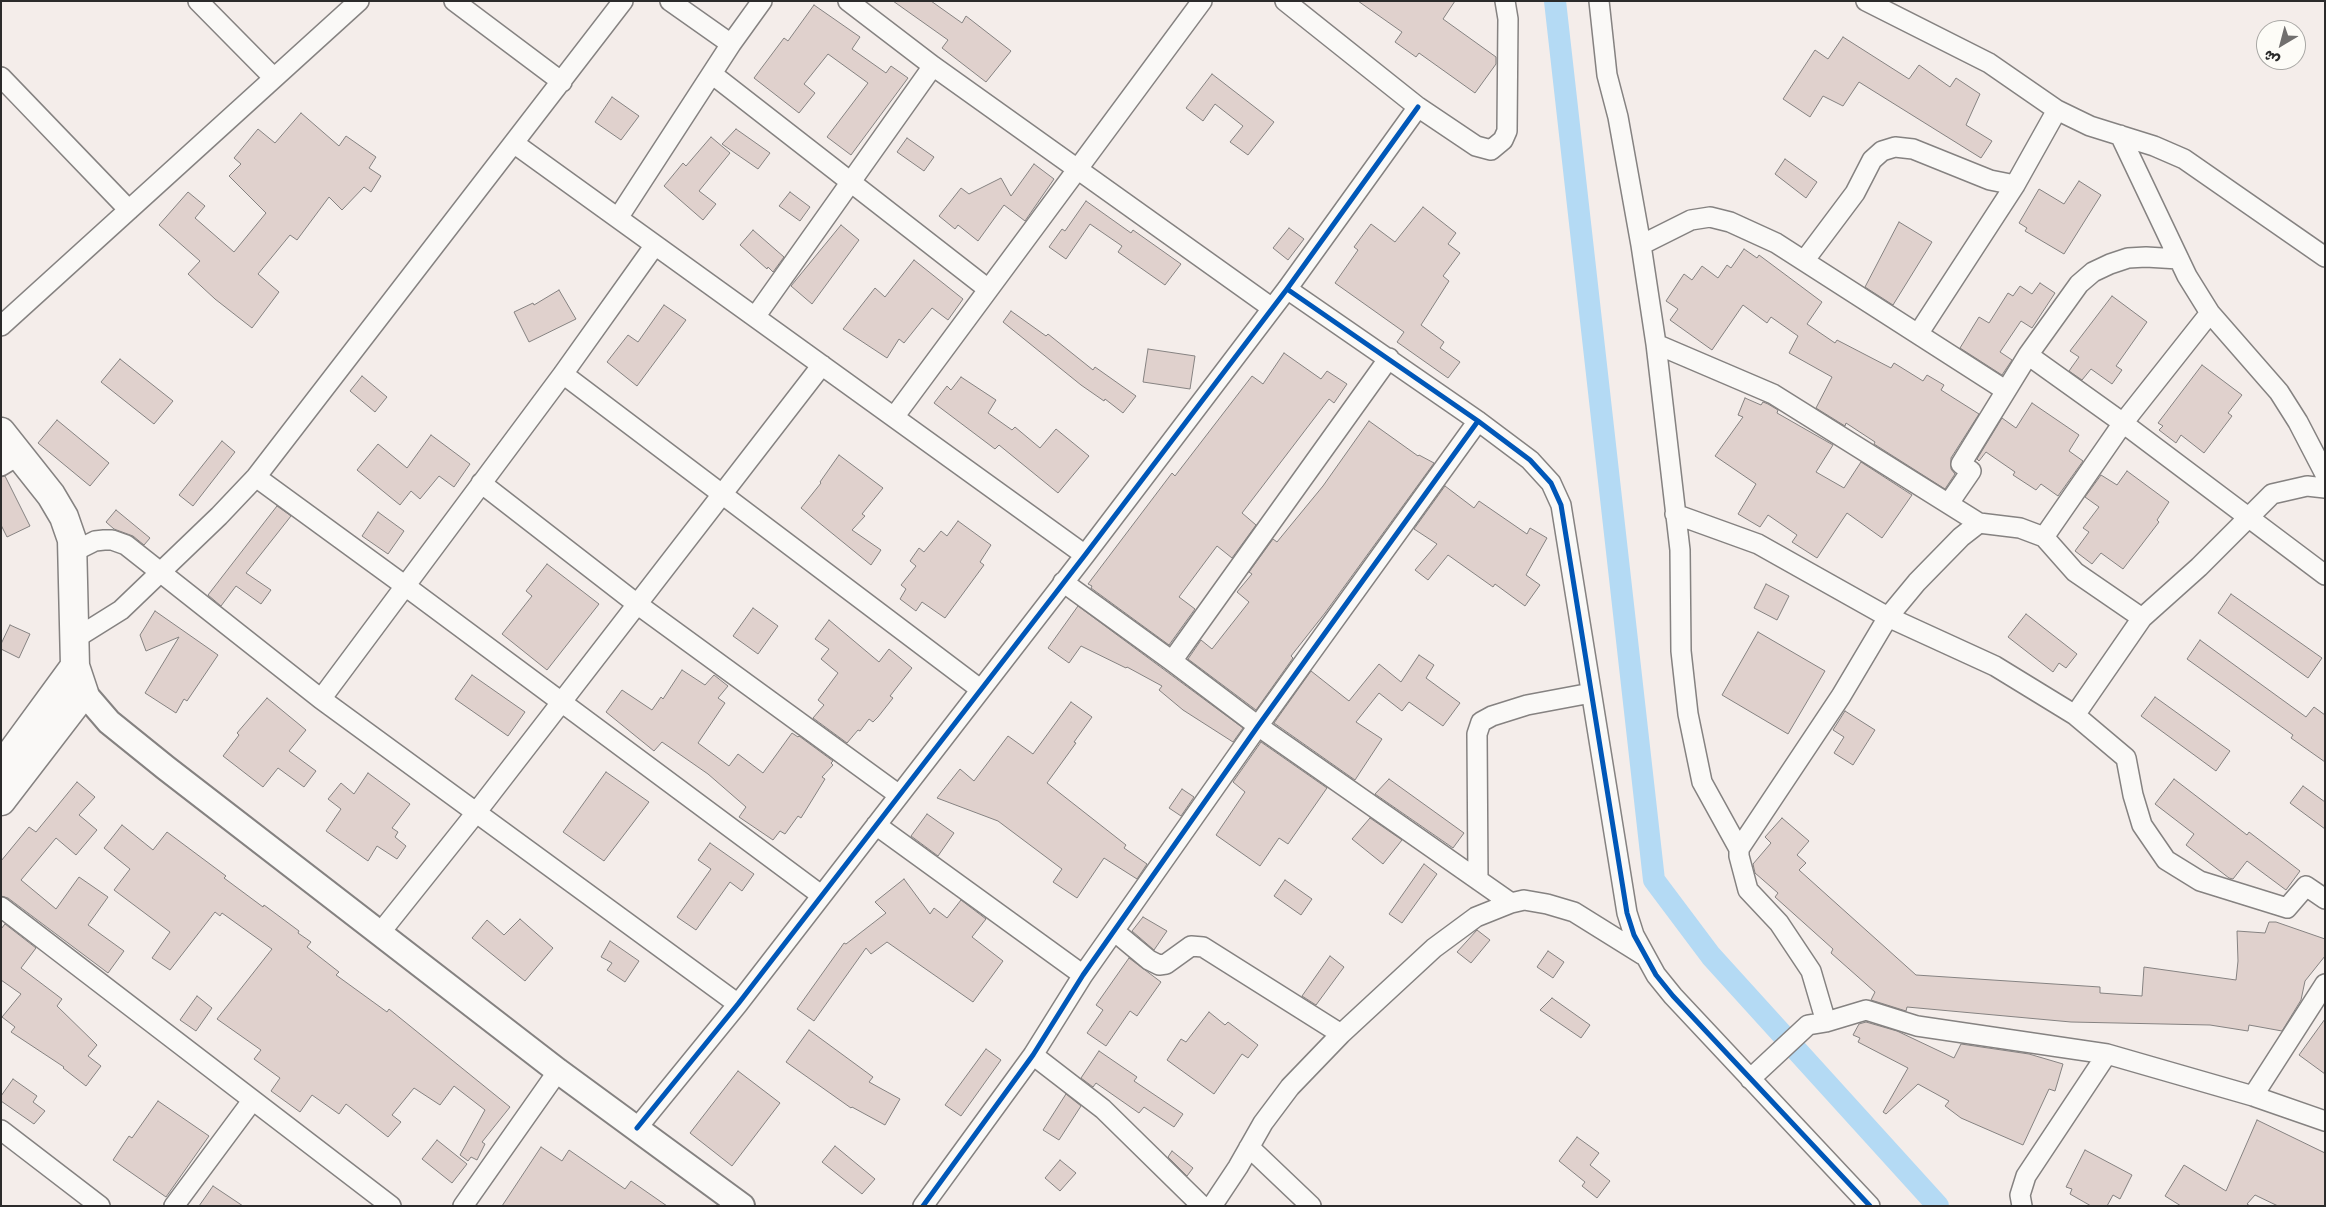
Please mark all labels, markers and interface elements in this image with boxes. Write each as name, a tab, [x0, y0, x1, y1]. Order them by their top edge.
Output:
north arrow	[2256, 20, 2306, 70]
text: ش	[2260, 44, 2285, 70]

